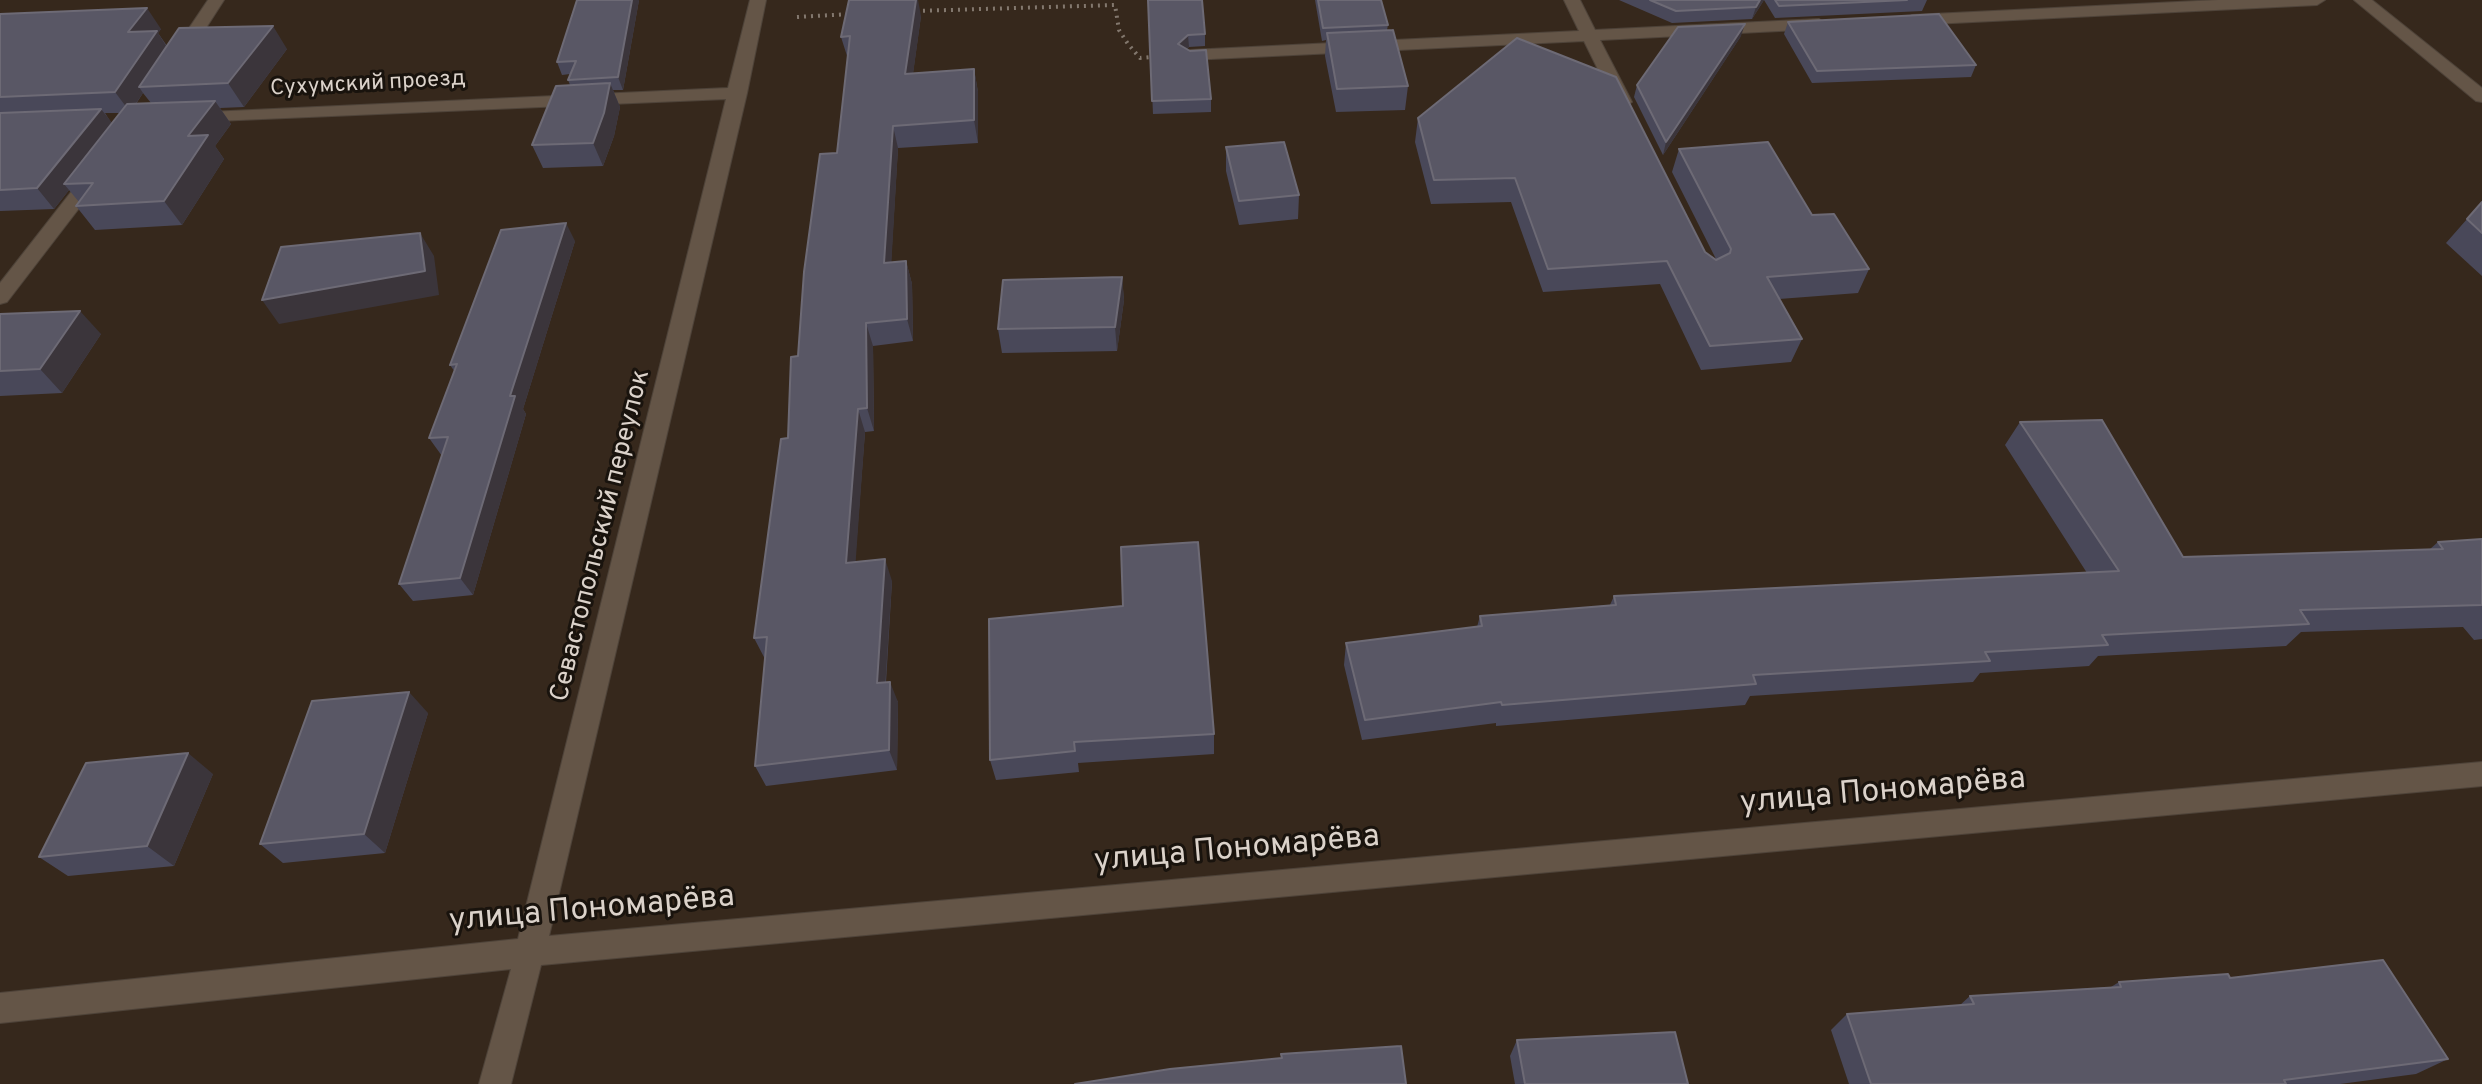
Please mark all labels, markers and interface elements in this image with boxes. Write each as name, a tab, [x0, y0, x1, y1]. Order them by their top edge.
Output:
street label: Сухумский проезд	[270, 67, 466, 103]
street label: Севастопольский переулок	[546, 367, 658, 705]
street label: улица Пономарёва	[1739, 761, 2027, 825]
street label: улица Пономарёва	[1093, 819, 1381, 883]
street label: улица Пономарёва	[448, 879, 736, 943]

